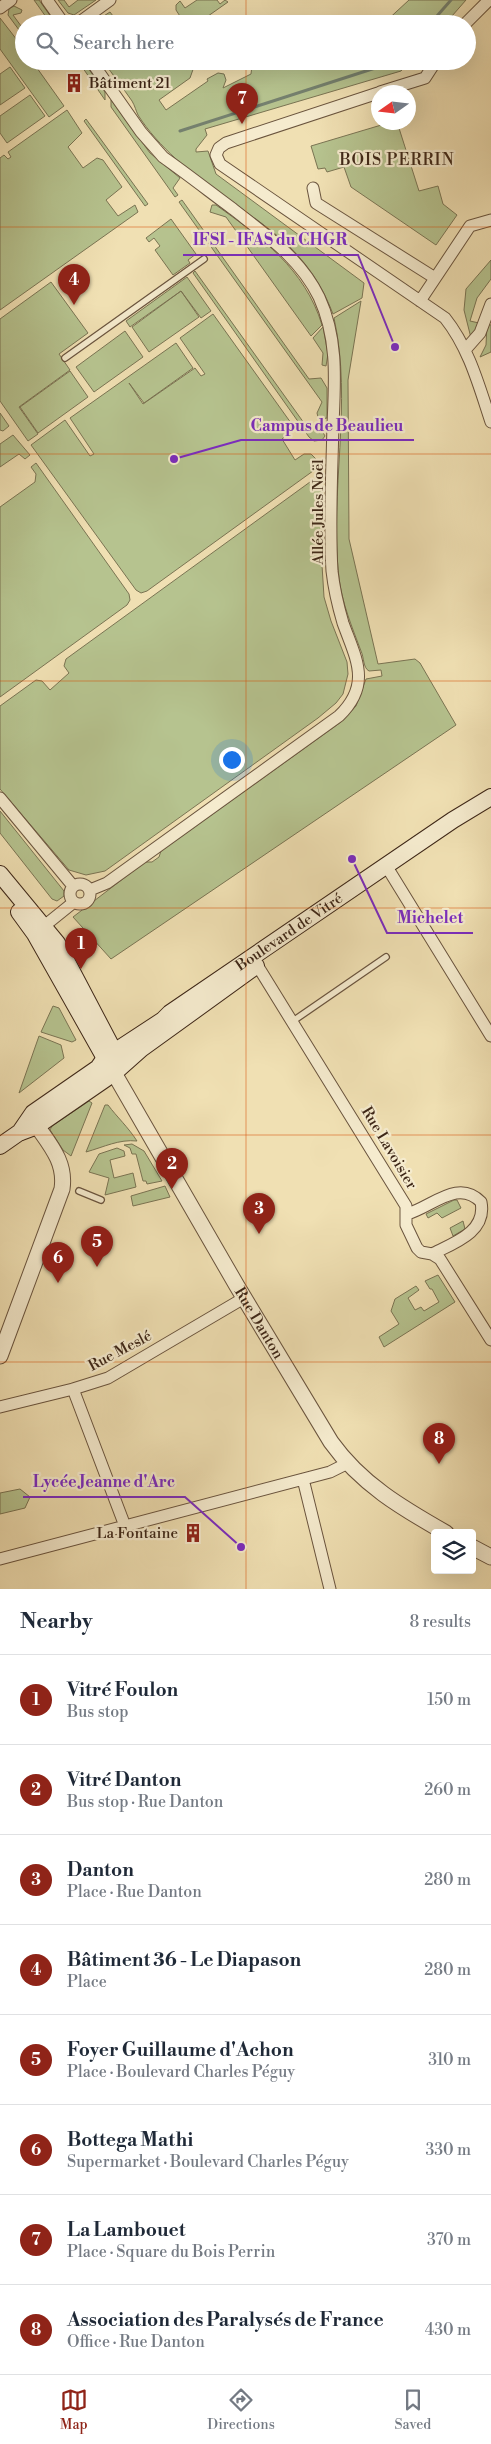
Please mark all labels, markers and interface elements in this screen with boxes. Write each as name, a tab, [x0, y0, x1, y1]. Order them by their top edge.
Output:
search box	[15, 15, 476, 70]
icon: search	[33, 29, 61, 57]
text: Search here	[73, 31, 174, 55]
building icon: Bâtiment 21	[63, 72, 85, 94]
place label: Bâtiment 21	[88, 74, 171, 93]
pin: 7	[226, 83, 258, 124]
north arrow	[371, 85, 416, 130]
district label: BOIS PERRIN	[338, 150, 455, 170]
callout: IFSI - IFAS du CHGR	[183, 224, 358, 255]
text: IFSI - IFAS du CHGR	[193, 230, 348, 250]
pin: 4	[58, 264, 90, 305]
callout: Campus de Beaulieu	[241, 409, 414, 440]
text: Campus de Beaulieu	[251, 416, 404, 436]
street label: Allée Jules Noël	[309, 459, 328, 566]
your location	[219, 747, 245, 773]
street label: Boulevard de Vitré	[231, 889, 346, 976]
callout: Michelet	[387, 902, 473, 933]
text: Michelet	[397, 908, 463, 928]
pin: 1	[65, 928, 97, 969]
street label: Rue Lavoisier	[357, 1103, 421, 1193]
pin: 2	[156, 1148, 188, 1189]
pin: 3	[243, 1193, 275, 1234]
pin: 5	[81, 1226, 113, 1267]
pin: 6	[42, 1242, 74, 1283]
street label: Rue Danton	[230, 1284, 288, 1362]
street label: Rue Meslé	[85, 1326, 155, 1376]
pin: 8	[423, 1423, 455, 1464]
callout: Lycée Jeanne d'Arc	[23, 1466, 185, 1497]
text: Lycée Jeanne d'Arc	[33, 1472, 175, 1492]
building icon: La Fontaine	[182, 1522, 204, 1544]
place label: La Fontaine	[97, 1524, 178, 1543]
map controls	[431, 1529, 476, 1574]
button: layers	[431, 1529, 476, 1574]
text: Nearby	[20, 1609, 93, 1635]
text: 8 results	[409, 1612, 471, 1632]
text: Vitré Foulon	[67, 1678, 178, 1702]
text: 1	[32, 1690, 40, 1710]
text: 150 m	[427, 1690, 471, 1710]
text: Bus stop	[67, 1702, 129, 1722]
text: Vitré Danton	[67, 1768, 181, 1792]
text: 2	[31, 1780, 41, 1800]
text: 260 m	[424, 1780, 471, 1800]
text: Bus stop · Rue Danton	[67, 1792, 223, 1812]
text: Danton	[67, 1858, 134, 1882]
text: 3	[31, 1870, 41, 1890]
text: 280 m	[424, 1870, 471, 1890]
text: Place · Rue Danton	[67, 1882, 202, 1902]
text: Bâtiment 36 - Le Diapason	[67, 1948, 301, 1972]
text: 4	[31, 1960, 41, 1980]
text: 280 m	[424, 1960, 471, 1980]
text: Place	[67, 1972, 107, 1992]
text: Foyer Guillaume d'Achon	[67, 2038, 294, 2062]
text: 5	[31, 2050, 41, 2070]
text: 310 m	[428, 2050, 471, 2070]
text: Place · Boulevard Charles Péguy	[67, 2062, 295, 2082]
text: Bottega Mathi	[67, 2128, 193, 2152]
text: 6	[31, 2140, 41, 2160]
text: 330 m	[425, 2140, 471, 2160]
text: Supermarket · Boulevard Charles Péguy	[67, 2152, 349, 2172]
text: La Lambouet	[67, 2218, 186, 2242]
text: 7	[31, 2230, 41, 2250]
text: 370 m	[427, 2230, 471, 2250]
text: Place · Square du Bois Perrin	[67, 2242, 275, 2262]
text: Association des Paralysés de France	[67, 2308, 384, 2332]
text: 8	[31, 2320, 41, 2340]
text: 430 m	[425, 2320, 471, 2340]
text: Office · Rue Danton	[67, 2332, 205, 2352]
tab: Map	[60, 2386, 88, 2434]
tab: Directions	[207, 2386, 275, 2434]
tab: Saved	[394, 2386, 431, 2434]

